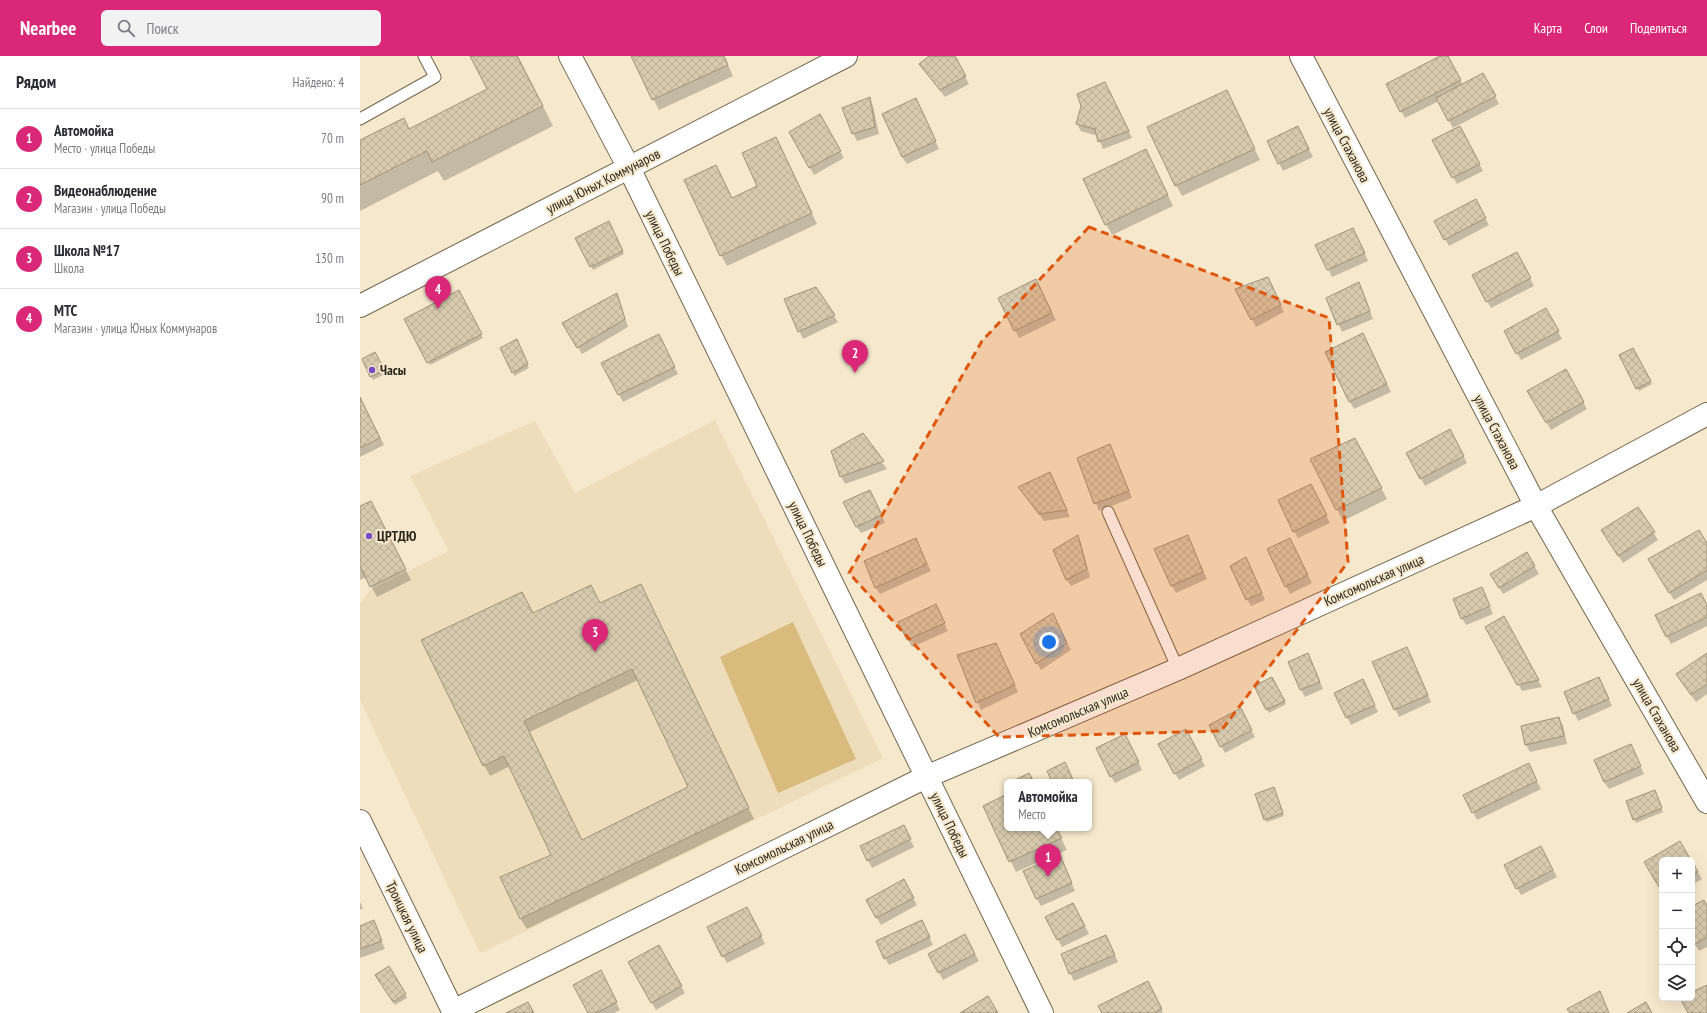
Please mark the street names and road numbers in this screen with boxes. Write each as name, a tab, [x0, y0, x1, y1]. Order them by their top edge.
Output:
street label: улица Стаханова	[1320, 104, 1374, 186]
street label: улица Юных Коммунаров	[543, 144, 663, 217]
street label: улица Победы	[641, 207, 689, 279]
street label: улица Стаханова	[1470, 391, 1524, 473]
street label: улица Победы	[784, 498, 832, 570]
street label: Комсомольская улица	[1321, 550, 1427, 610]
street label: улица Стаханова	[1629, 675, 1685, 755]
street label: Комсомольская улица	[1025, 683, 1131, 741]
street label: улица Победы	[926, 789, 974, 861]
street label: Комсомольская улица	[732, 815, 836, 879]
street label: Троицкая улица	[382, 878, 432, 956]

